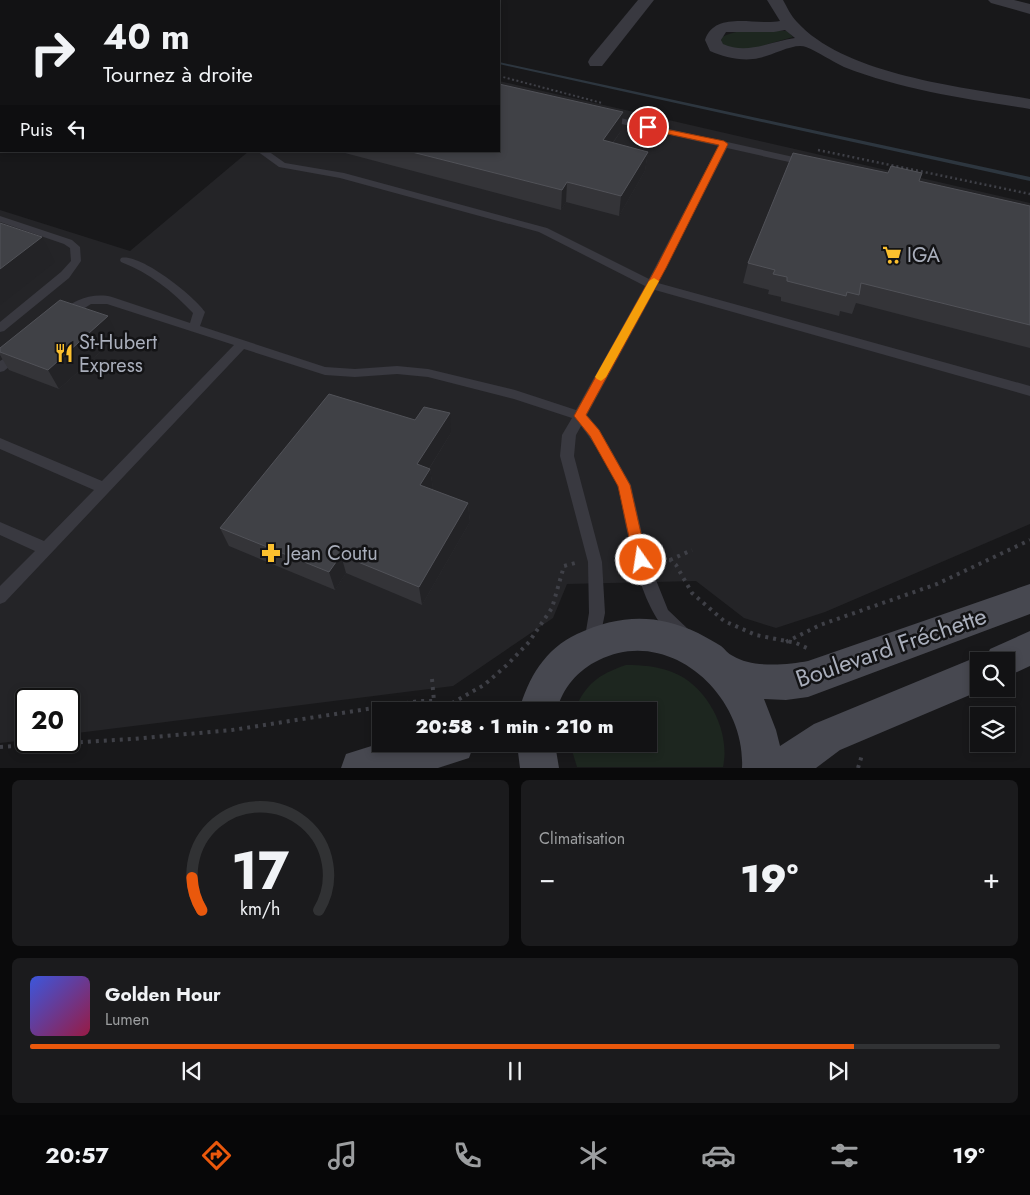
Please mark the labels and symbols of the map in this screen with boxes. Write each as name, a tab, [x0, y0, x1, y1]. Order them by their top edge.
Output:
pin	[627, 106, 669, 148]
place label: IGA	[907, 241, 941, 270]
supermarket icon: IGA	[881, 244, 903, 266]
place label: St-Hubert Express	[79, 328, 157, 380]
restaurant icon: St-Hubert Express	[53, 342, 75, 364]
position arrow	[614, 533, 666, 585]
place label: Jean Coutu	[283, 539, 378, 568]
pharmacy icon: Jean Coutu	[260, 542, 282, 564]
street label: Boulevard Fréchette	[791, 598, 991, 696]
speed limit sign: 20	[15, 688, 80, 753]

